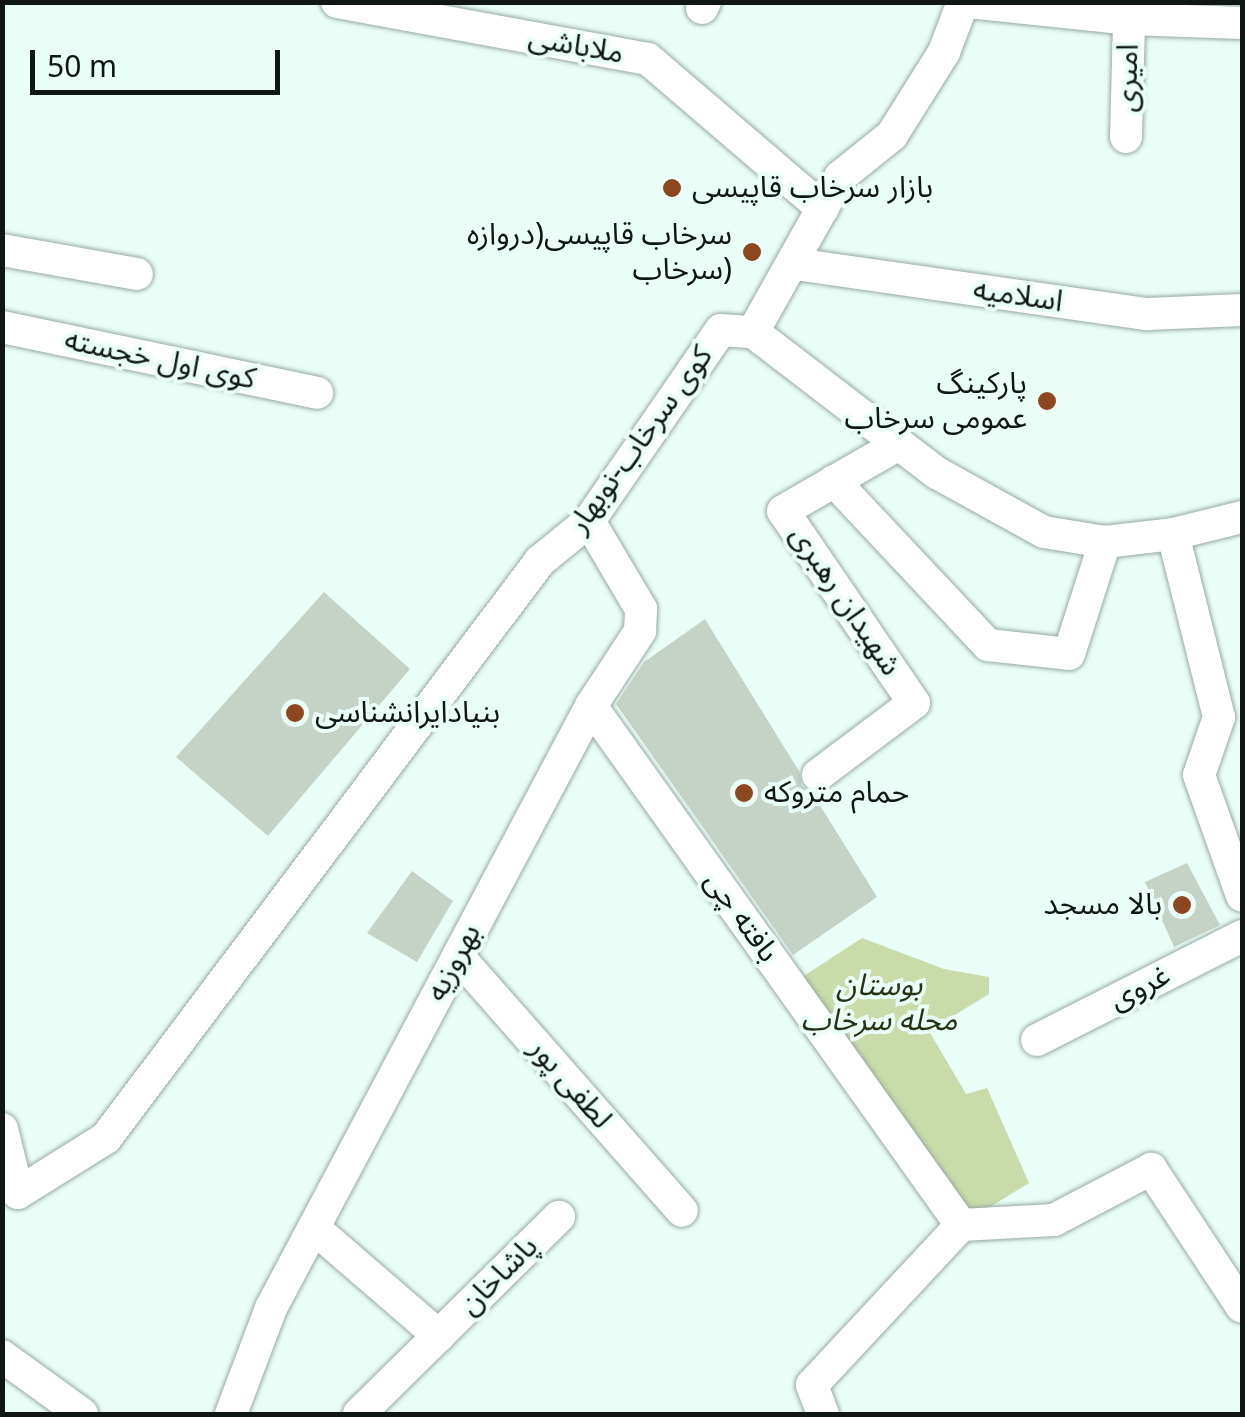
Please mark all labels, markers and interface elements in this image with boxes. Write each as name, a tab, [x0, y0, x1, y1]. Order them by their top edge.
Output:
street label: ملاباشی	[526, 20, 626, 72]
scale bar	[35, 30, 285, 92]
text: 50 m	[47, 36, 117, 99]
street label: امیری	[1109, 43, 1147, 113]
place label: بازار سرخاب قاپیسی	[692, 170, 933, 206]
marker: بازار سرخاب قاپیسی	[661, 177, 683, 199]
place label: سرخاب قاپیسی(دروازه سرخاب)	[467, 217, 732, 288]
marker: سرخاب قاپیسی(دروازه سرخاب)	[741, 241, 763, 263]
street label: اسلامیه	[971, 272, 1065, 320]
street label: کوی اول خجسته	[61, 322, 259, 398]
street label: کوی سرخاب-نوبهار	[561, 339, 721, 541]
place label: پارکینگ عمومی سرخاب	[844, 366, 1027, 436]
marker: پارکینگ عمومی سرخاب	[1036, 390, 1058, 412]
street label: شهیدان رهبری	[782, 519, 908, 683]
place label: بنیادایرانشناسی	[315, 695, 500, 731]
marker: بنیادایرانشناسی	[284, 702, 306, 724]
place label: حمام متروکه	[764, 775, 909, 811]
marker: حمام متروکه	[733, 782, 755, 804]
street label: بافته چی	[696, 865, 786, 969]
place label: بالا مسجد	[1044, 887, 1162, 923]
marker: بالا مسجد	[1171, 894, 1193, 916]
street label: بهروزیه	[419, 918, 489, 1008]
street label: غروی	[1104, 958, 1176, 1018]
park label: بوستان محله سرخاب	[801, 968, 957, 1038]
street label: لطفی پور	[521, 1031, 619, 1137]
street label: پاشاخان	[452, 1229, 546, 1323]

